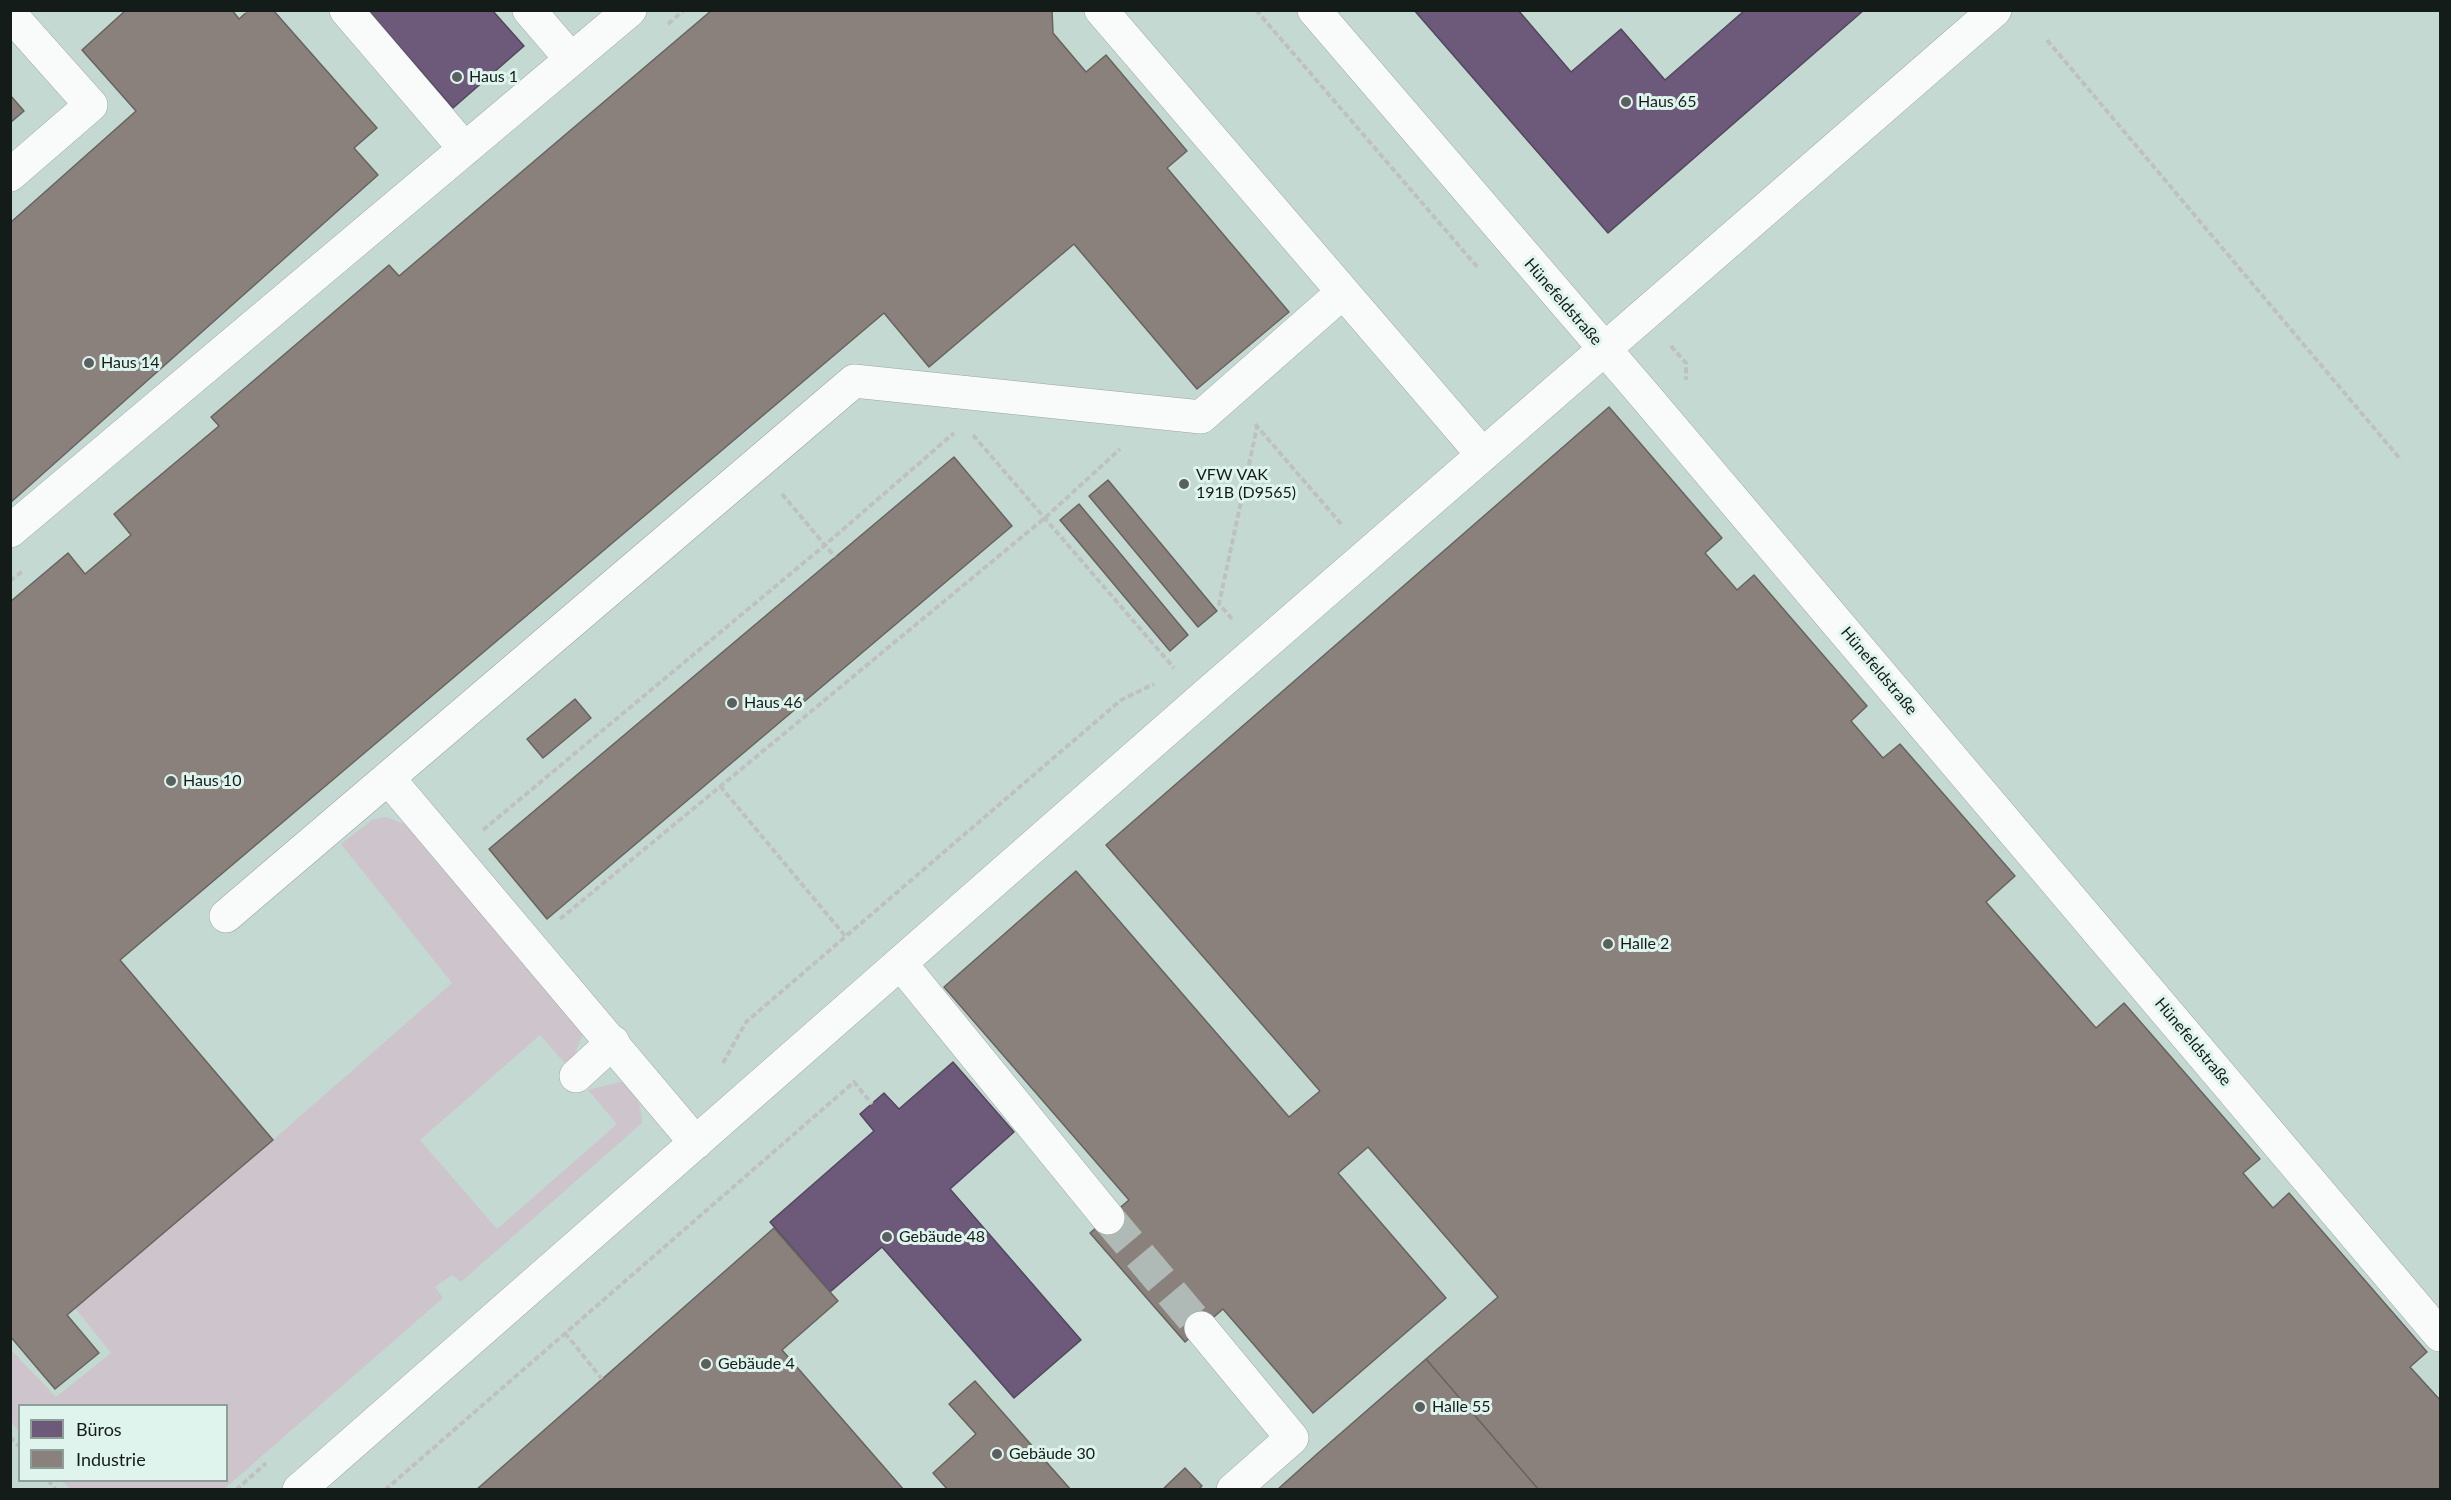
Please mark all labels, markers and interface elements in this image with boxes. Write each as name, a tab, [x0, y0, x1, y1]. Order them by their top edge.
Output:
place label: Haus 1	[469, 67, 518, 87]
marker: Haus 1	[450, 70, 464, 84]
place label: Haus 65	[1638, 92, 1696, 112]
marker: Haus 65	[1619, 95, 1633, 109]
street label: Hünefeldstraße	[1520, 255, 1606, 349]
place label: Haus 14	[101, 353, 159, 373]
marker: Haus 14	[82, 356, 96, 370]
place label: VFW VAK 191B (D9565)	[1196, 465, 1296, 503]
marker: VFW VAK 191B (D9565)	[1177, 477, 1191, 491]
street label: Hünefeldstraße	[1837, 623, 1921, 719]
place label: Haus 46	[744, 693, 802, 713]
marker: Haus 46	[725, 696, 739, 710]
place label: Haus 10	[183, 771, 241, 791]
marker: Haus 10	[164, 774, 178, 788]
place label: Halle 2	[1620, 934, 1669, 954]
marker: Halle 2	[1601, 937, 1615, 951]
street label: Hünefeldstraße	[2151, 994, 2235, 1090]
place label: Gebäude 48	[899, 1227, 985, 1247]
marker: Gebäude 48	[880, 1230, 894, 1244]
place label: Gebäude 4	[718, 1354, 795, 1374]
marker: Gebäude 4	[699, 1357, 713, 1371]
place label: Halle 55	[1432, 1397, 1491, 1417]
marker: Halle 55	[1413, 1400, 1427, 1414]
legend	[18, 1404, 228, 1482]
text: Büros	[76, 1418, 122, 1440]
place label: Gebäude 30	[1009, 1444, 1095, 1464]
marker: Gebäude 30	[990, 1447, 1004, 1461]
text: Industrie	[76, 1448, 146, 1470]

